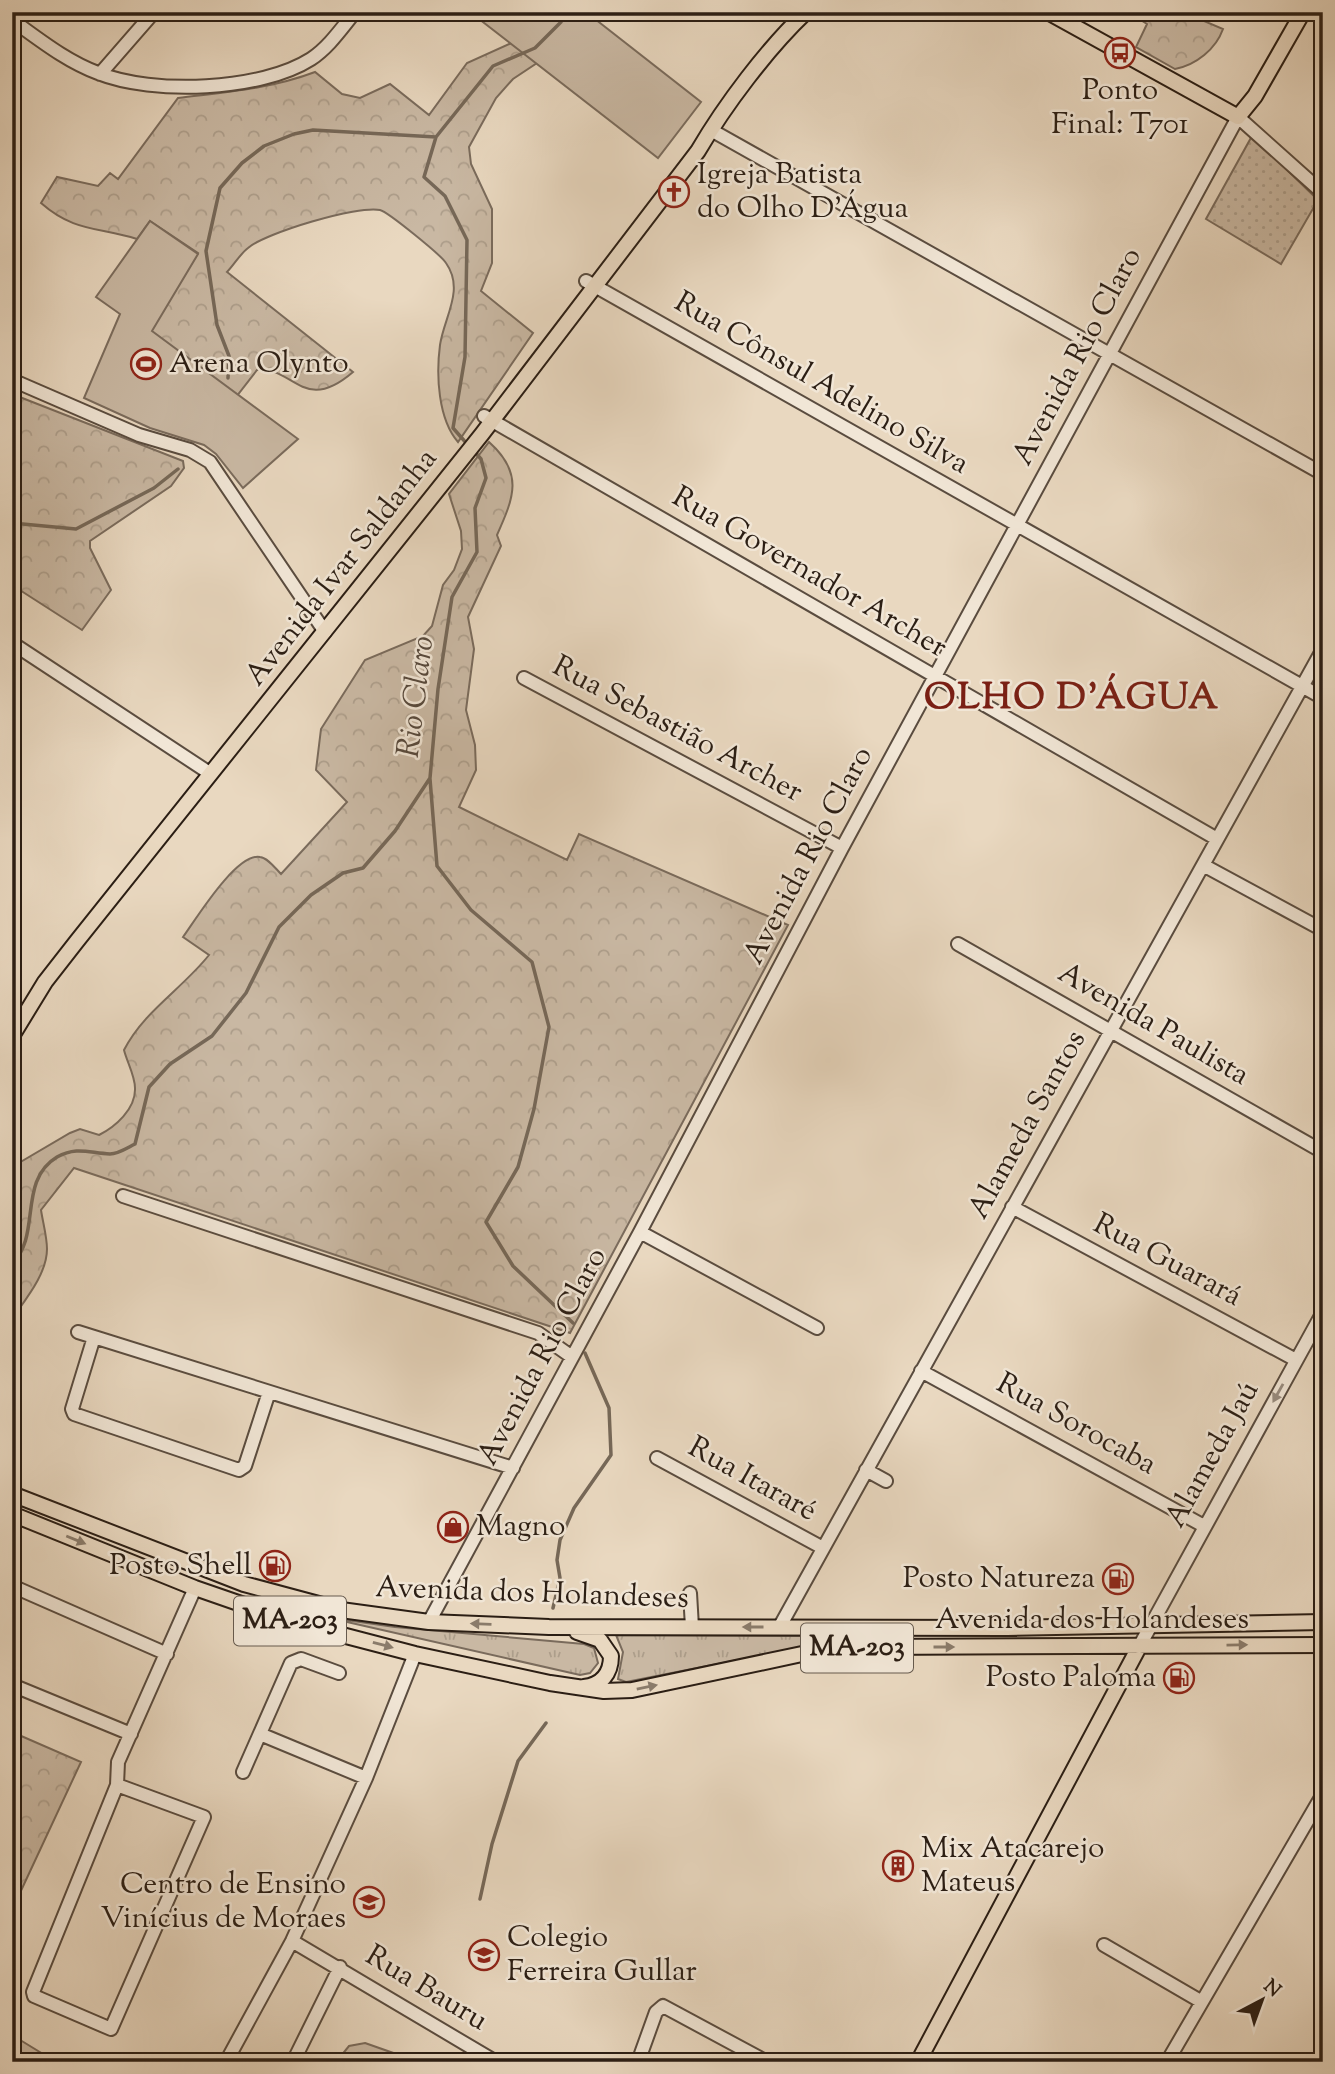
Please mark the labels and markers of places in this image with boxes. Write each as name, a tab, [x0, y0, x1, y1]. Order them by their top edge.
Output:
bus stop icon: Ponto Final: T701	[1103, 36, 1137, 70]
place label: Ponto Final: T701	[1051, 70, 1189, 147]
place label: Igreja Batista do Olho D'Água	[697, 154, 908, 231]
church icon: Igreja Batista do Olho D'Água	[657, 175, 691, 209]
place label: Arena Olynto	[169, 343, 349, 386]
sports icon: Arena Olynto	[129, 347, 163, 381]
place label: Magno	[476, 1506, 565, 1549]
shop icon: Magno	[436, 1510, 470, 1544]
place label: Posto Shell	[109, 1545, 252, 1588]
fuel station icon: Posto Shell	[258, 1549, 292, 1583]
place label: Posto Natureza	[903, 1558, 1095, 1601]
fuel station icon: Posto Natureza	[1101, 1562, 1135, 1596]
place label: Posto Paloma	[986, 1657, 1156, 1700]
fuel station icon: Posto Paloma	[1162, 1661, 1196, 1695]
place label: Mix Atacarejo Mateus	[921, 1828, 1104, 1905]
building icon: Mix Atacarejo Mateus	[881, 1849, 915, 1883]
place label: Centro de Ensino Vinícius de Moraes	[101, 1864, 346, 1941]
school or university icon: Centro de Ensino Vinícius de Moraes	[352, 1885, 386, 1919]
place label: Colegio Ferreira Gullar	[507, 1917, 697, 1994]
school or university icon: Colegio Ferreira Gullar	[467, 1938, 501, 1972]

